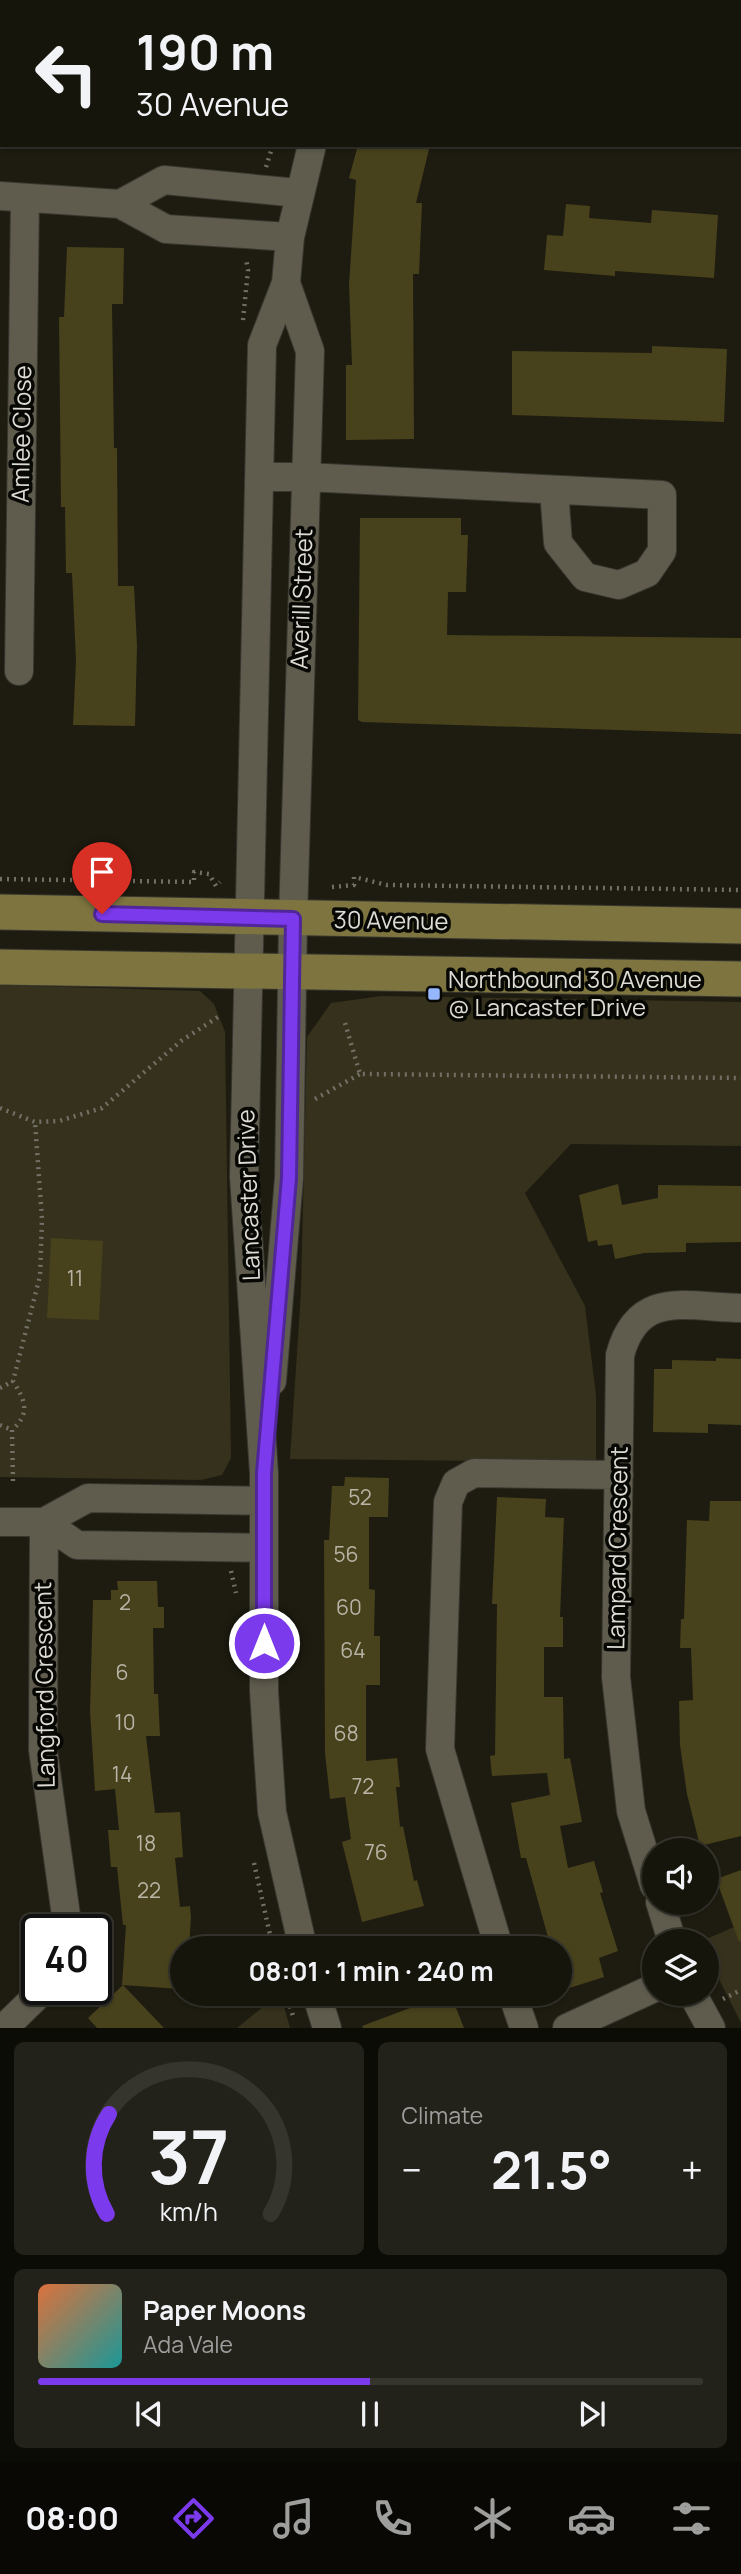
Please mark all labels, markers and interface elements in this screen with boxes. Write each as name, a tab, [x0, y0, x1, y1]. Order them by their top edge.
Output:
text: 190 m	[136, 18, 274, 85]
icon: left	[21, 28, 112, 119]
text: 30 Avenue	[136, 82, 289, 126]
street label: Amlee Close	[3, 365, 38, 503]
street label: Averill Street	[282, 528, 319, 670]
pin	[72, 842, 132, 914]
icon: arrive	[83, 853, 121, 891]
street label: 30 Avenue	[333, 902, 449, 937]
place label: Northbound 30 Avenue @ Lancaster Drive	[448, 962, 702, 1023]
marker: Northbound 30 Avenue @ Lancaster Drive	[426, 986, 442, 1002]
street label: Lancaster Drive	[228, 1109, 267, 1281]
house number: 11	[67, 1264, 83, 1292]
street label: Lampard Crescent	[598, 1446, 635, 1650]
house number: 52	[348, 1483, 372, 1511]
house number: 56	[333, 1540, 359, 1568]
street label: Langford Crescent	[25, 1582, 62, 1788]
house number: 2	[119, 1588, 131, 1616]
house number: 60	[336, 1593, 362, 1621]
position arrow	[227, 1606, 301, 1680]
house number: 64	[340, 1636, 366, 1664]
house number: 6	[115, 1658, 129, 1686]
house number: 10	[115, 1708, 136, 1736]
house number: 68	[333, 1719, 359, 1747]
house number: 14	[112, 1760, 132, 1788]
house number: 72	[352, 1772, 374, 1800]
house number: 18	[136, 1829, 156, 1857]
house number: 76	[364, 1838, 388, 1866]
map controls	[642, 1838, 719, 2006]
button: sound	[642, 1838, 719, 1915]
house number: 22	[137, 1876, 161, 1904]
speed limit sign: 40	[21, 1914, 112, 2005]
button: layers	[642, 1929, 719, 2006]
text: 08:01 · 1 min · 240 m	[248, 1953, 494, 1989]
text: Climate	[402, 2099, 483, 2131]
text: 37	[148, 2107, 229, 2207]
text: 21.5°	[491, 2134, 612, 2205]
text: −	[402, 2143, 422, 2195]
text: +	[681, 2143, 703, 2195]
text: km/h	[160, 2194, 218, 2229]
text: Paper Moons	[143, 2292, 306, 2328]
text: Ada Vale	[143, 2328, 233, 2360]
icon: previous	[130, 2395, 168, 2433]
icon: pause	[351, 2395, 389, 2433]
icon: next	[573, 2395, 611, 2433]
icon: directions	[169, 2494, 218, 2543]
icon: music	[269, 2494, 318, 2543]
icon: phone	[368, 2494, 417, 2543]
icon: climate	[468, 2494, 517, 2543]
icon: car	[567, 2494, 616, 2543]
icon: filters	[667, 2494, 716, 2543]
text: 08:00	[25, 2496, 119, 2540]

